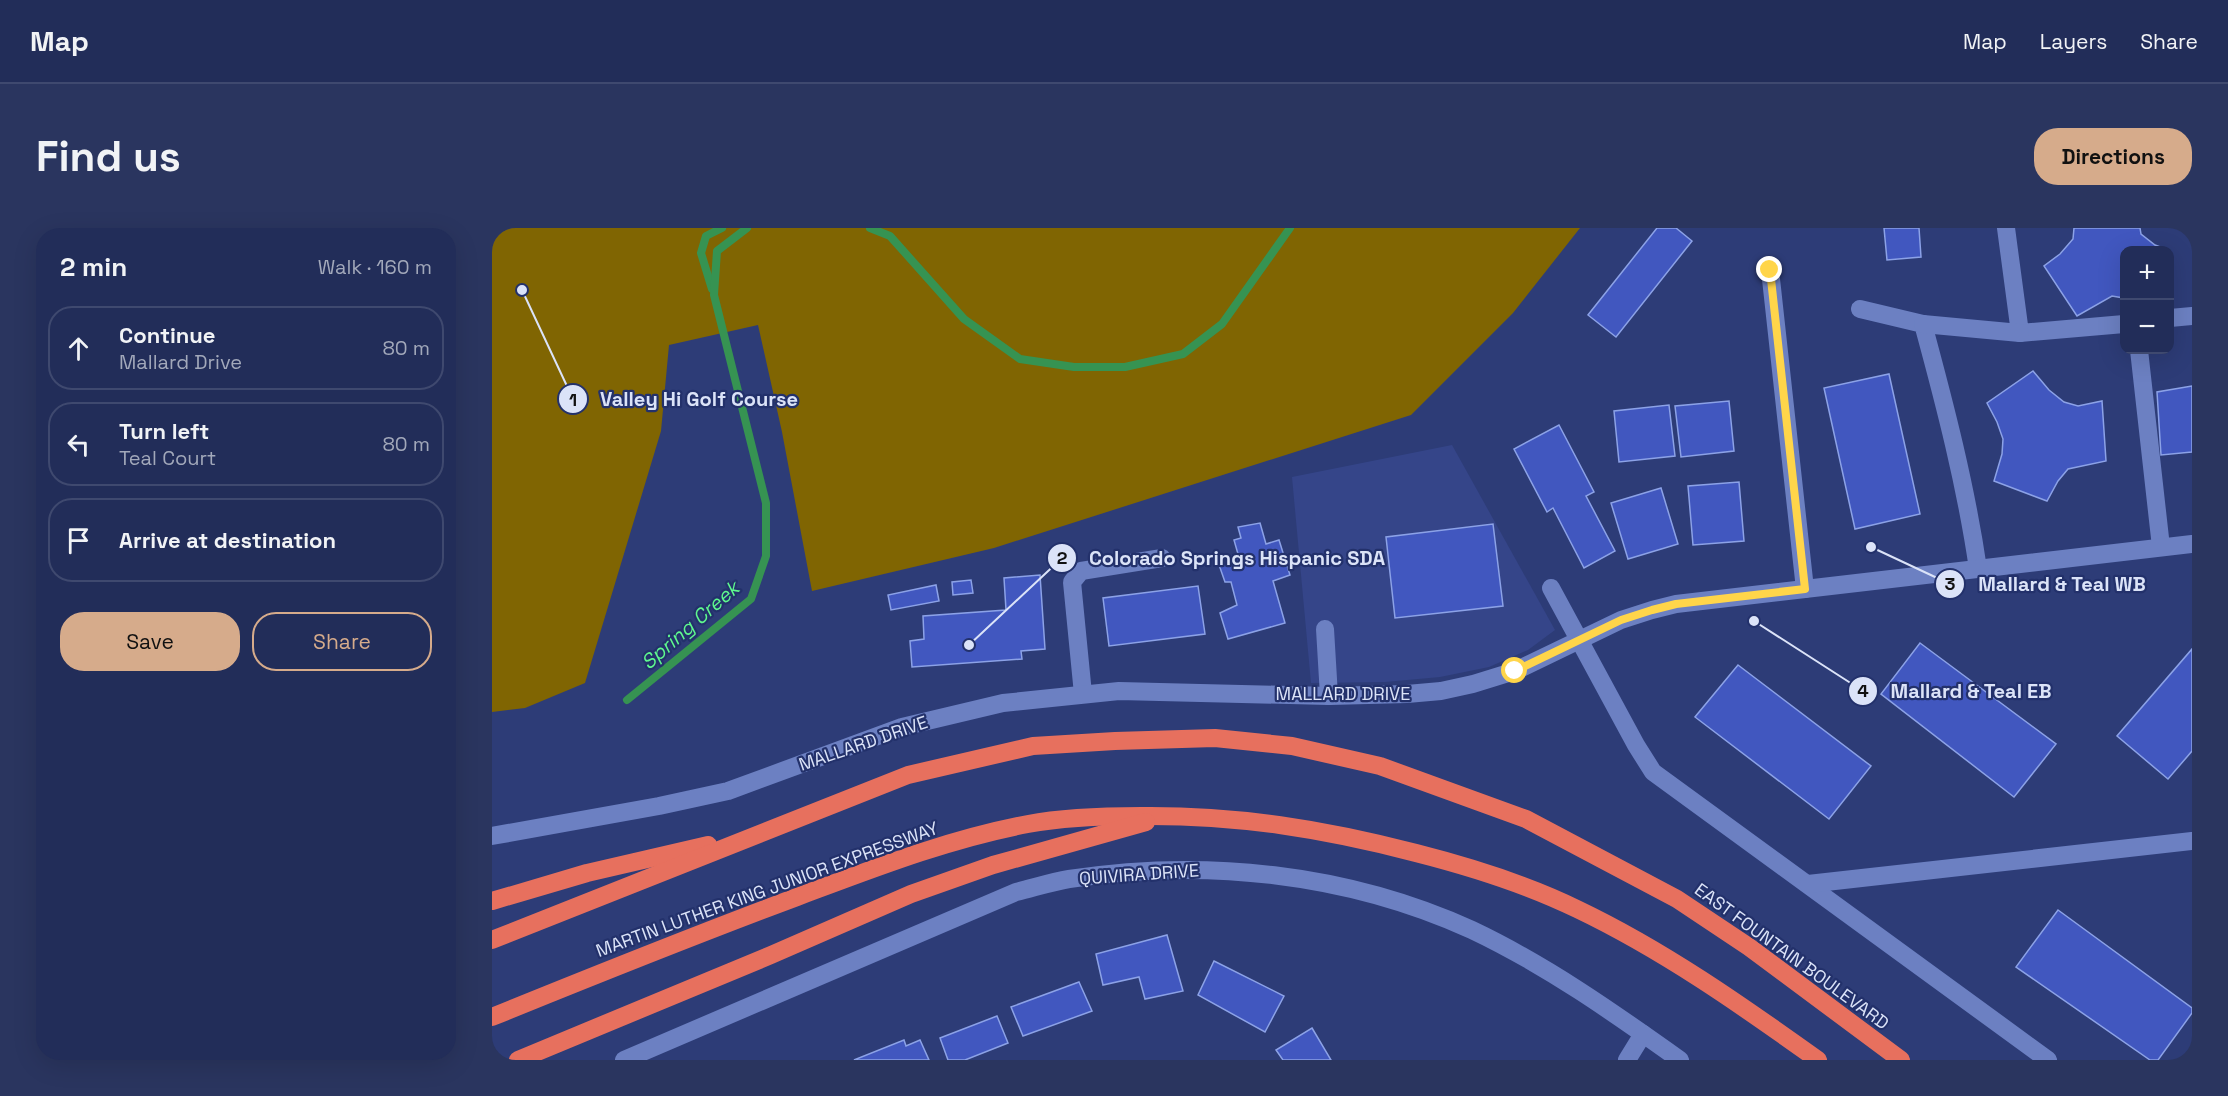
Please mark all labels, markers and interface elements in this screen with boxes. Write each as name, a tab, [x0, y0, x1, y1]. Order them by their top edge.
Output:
text: Map	[30, 23, 89, 59]
text: Map	[1963, 28, 2007, 55]
text: Layers	[2040, 28, 2107, 55]
text: Share	[2140, 28, 2198, 55]
button: Directions	[2034, 128, 2192, 185]
text: Find us	[36, 130, 181, 183]
map controls	[2120, 246, 2174, 354]
button: +	[2120, 246, 2174, 300]
text: 2 min	[60, 250, 127, 284]
text: Walk · 160 m	[318, 254, 432, 280]
route end	[1756, 256, 1782, 282]
button: −	[2120, 300, 2174, 354]
text: Continue	[119, 321, 215, 349]
icon: ahead	[62, 332, 95, 365]
text: 80 m	[382, 335, 430, 361]
text: Mallard Drive	[119, 349, 242, 375]
callout: Valley Hi Golf Course	[558, 380, 810, 418]
text: Valley Hi Golf Course	[600, 386, 798, 412]
text: 1	[569, 388, 577, 411]
text: Turn left	[119, 417, 209, 445]
icon: left	[62, 428, 95, 461]
text: 80 m	[382, 431, 430, 457]
text: Teal Court	[119, 445, 216, 471]
icon: arrive	[62, 524, 95, 557]
text: Arrive at destination	[119, 526, 336, 554]
callout: Colorado Springs Hispanic SDA	[1047, 539, 1397, 577]
text: Colorado Springs Hispanic SDA	[1089, 545, 1385, 571]
text: 2	[1057, 546, 1068, 569]
callout: Mallard & Teal WB	[1935, 565, 2158, 603]
text: Mallard & Teal WB	[1978, 571, 2146, 597]
text: 3	[1945, 572, 1956, 595]
water label: Spring Creek	[635, 574, 746, 675]
button: Save	[60, 612, 240, 671]
button: Share	[252, 612, 432, 671]
route start	[1501, 657, 1527, 683]
callout: Mallard & Teal EB	[1848, 672, 2063, 710]
text: Mallard & Teal EB	[1891, 678, 2051, 704]
text: 4	[1857, 679, 1869, 702]
street label: MALLARD DRIVE	[1276, 682, 1410, 705]
street label: MALLARD DRIVE	[796, 710, 930, 776]
street label: MARTIN LUTHER KING JUNIOR EXPRESSWAY	[593, 816, 941, 962]
street label: QUIVIRA DRIVE	[1078, 858, 1200, 890]
street label: EAST FOUNTAIN BOULEVARD	[1690, 878, 1894, 1034]

